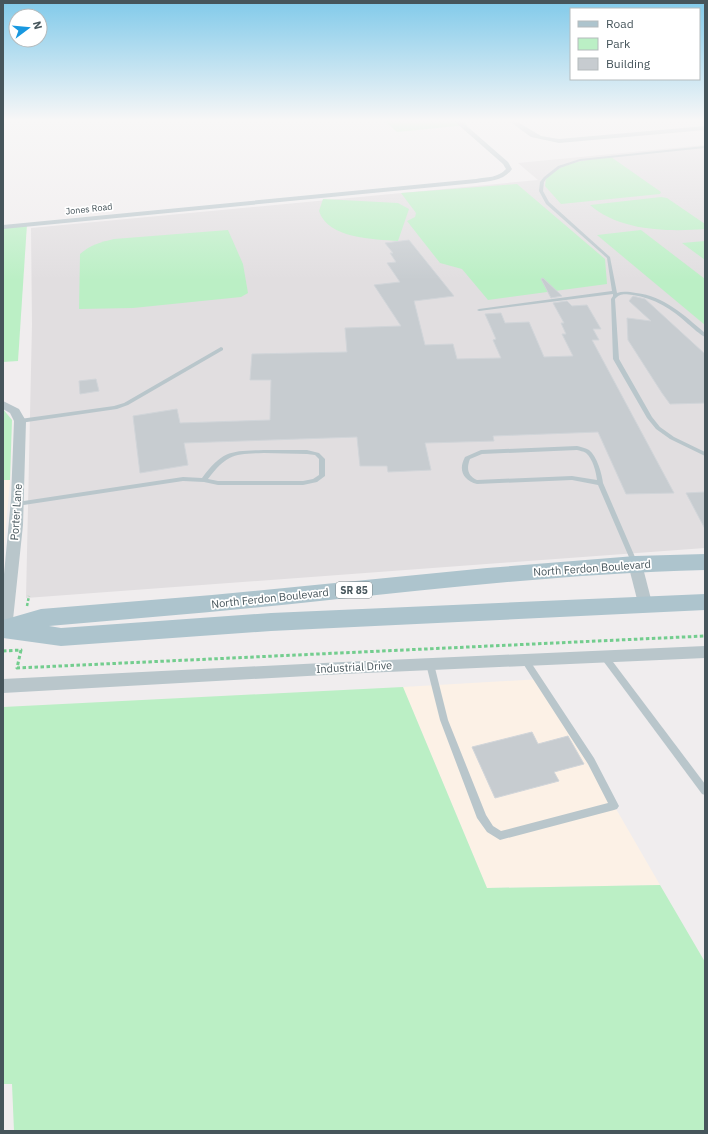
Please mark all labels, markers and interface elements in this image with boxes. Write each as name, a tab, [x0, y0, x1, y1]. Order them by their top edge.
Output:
north arrow	[8, 8, 48, 48]
legend	[570, 8, 700, 80]
text: Road	[606, 16, 634, 31]
text: N	[30, 19, 45, 31]
text: Park	[606, 36, 631, 51]
text: Building	[606, 56, 651, 71]
street label: Jones Road	[65, 201, 113, 216]
street label: Porter Lane	[7, 483, 25, 541]
street label: North Ferdon Boulevard	[533, 557, 651, 579]
road number: SR 85	[336, 582, 372, 598]
street label: North Ferdon Boulevard	[211, 585, 329, 611]
street label: Industrial Drive	[316, 658, 392, 676]

